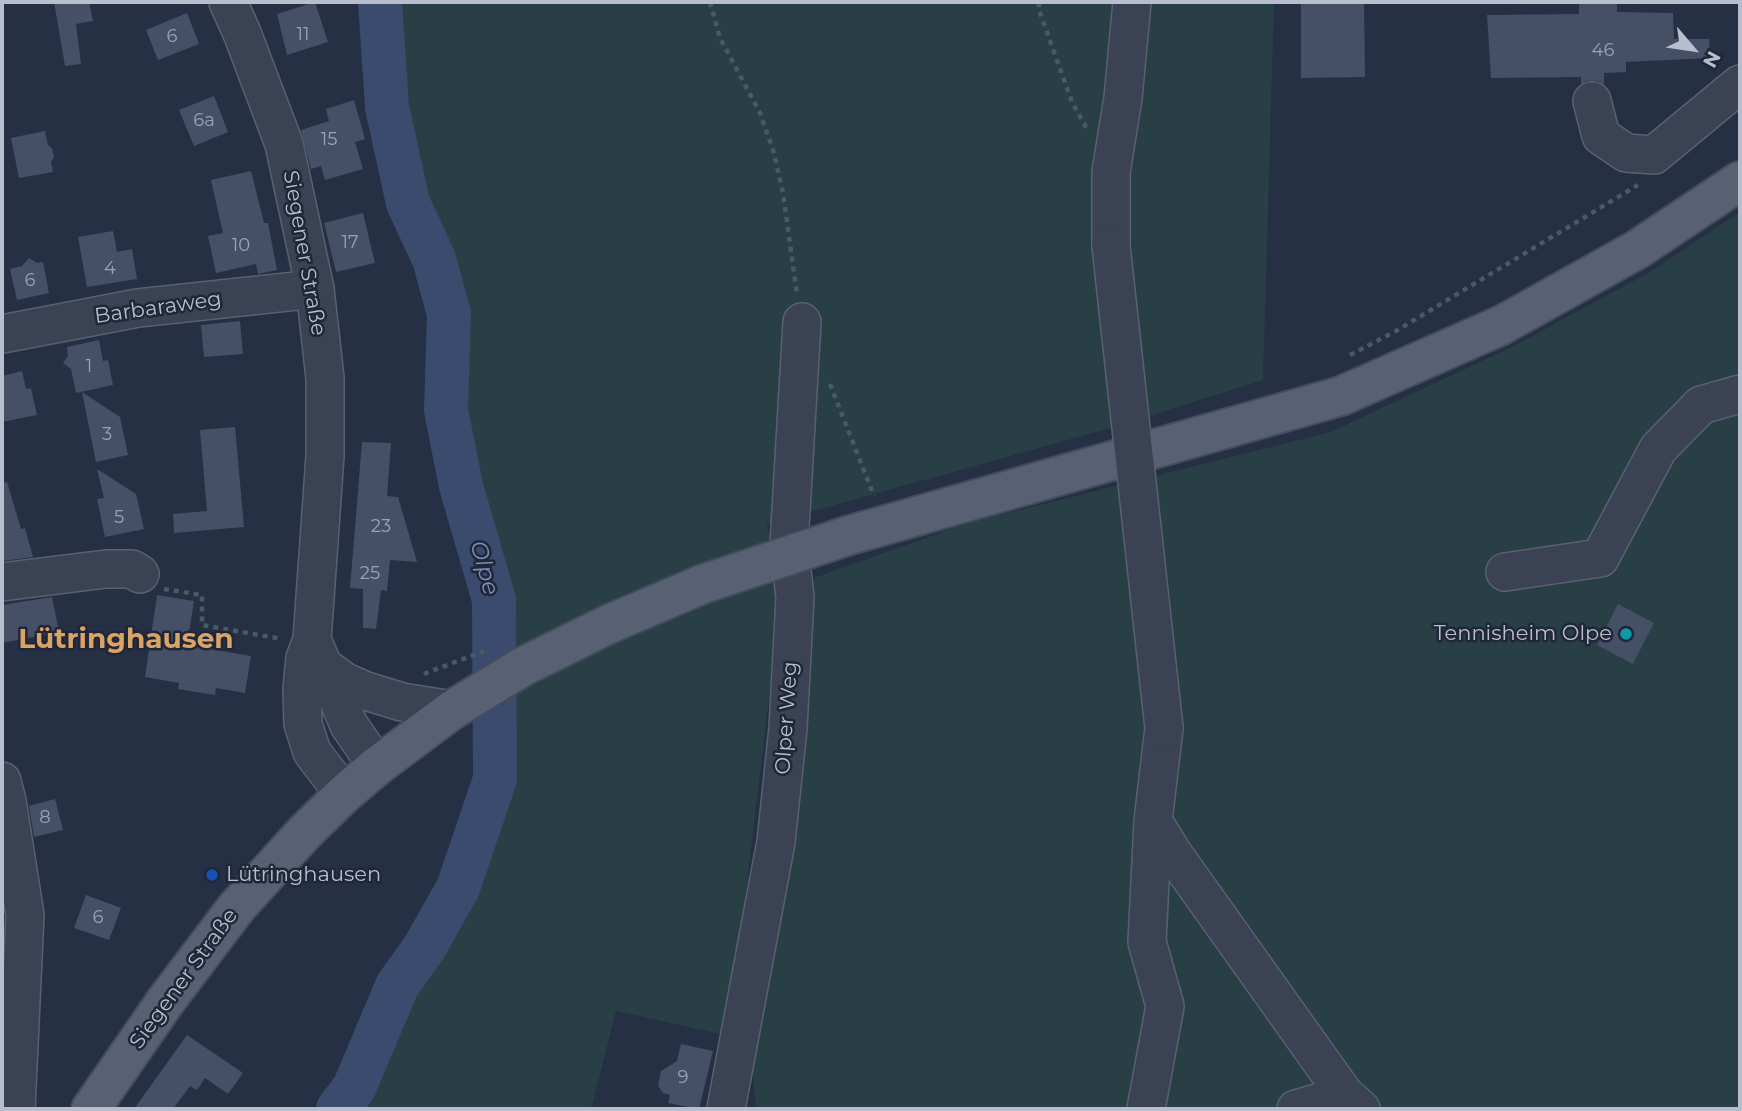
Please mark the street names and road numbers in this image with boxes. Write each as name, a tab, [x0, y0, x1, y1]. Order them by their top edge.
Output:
street label: Siegener Straße	[277, 168, 331, 338]
street label: Barbaraweg	[93, 287, 223, 329]
street label: Olper Weg	[770, 661, 804, 775]
street label: Siegener Straße	[125, 904, 243, 1054]

